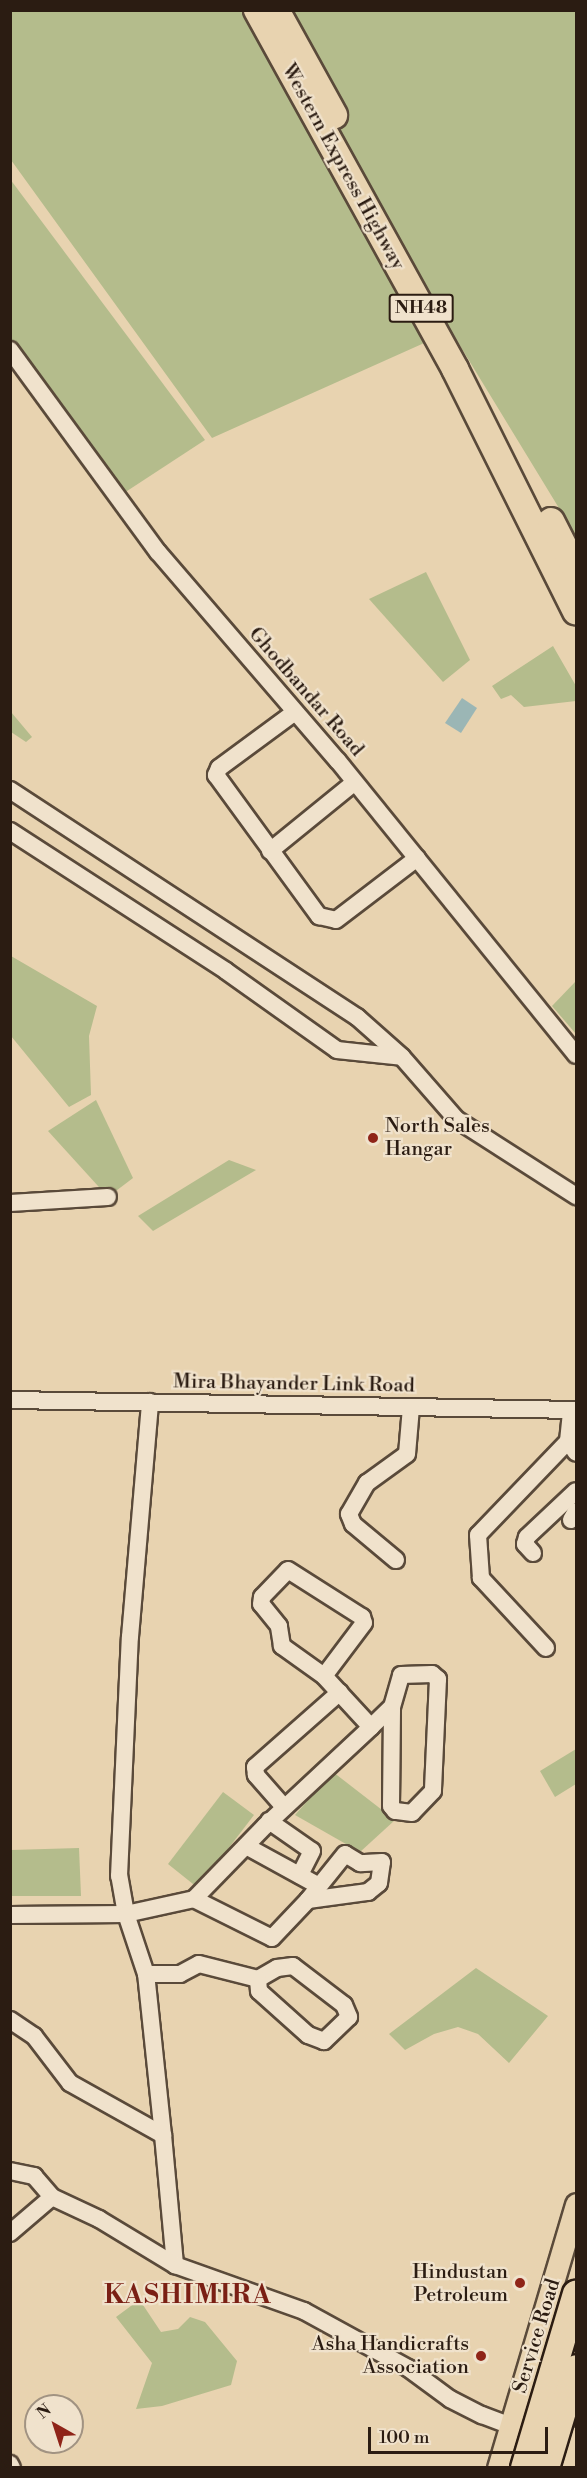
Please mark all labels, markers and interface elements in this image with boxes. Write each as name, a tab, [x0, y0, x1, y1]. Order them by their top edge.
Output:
street label: Western Express Highway	[276, 60, 410, 274]
road number: NH48	[388, 293, 454, 323]
street label: Ghodbandar Road	[243, 622, 369, 762]
place label: North Sales Hangar	[385, 1114, 490, 1161]
marker: North Sales Hangar	[366, 1131, 380, 1145]
street label: Mira Bhayander Link Road	[173, 1370, 415, 1398]
place label: Hindustan Petroleum	[412, 2260, 508, 2307]
street label: Service Road	[508, 2276, 566, 2396]
marker: Hindustan Petroleum	[513, 2276, 527, 2290]
district label: KASHIMIRA	[104, 2280, 272, 2312]
place label: Asha Handicrafts Association	[312, 2332, 469, 2379]
marker: Asha Handicrafts Association	[474, 2349, 488, 2363]
north arrow	[24, 2394, 84, 2454]
text: N	[33, 2400, 55, 2423]
scale bar	[371, 2415, 551, 2453]
text: 100 m	[379, 2426, 430, 2449]

